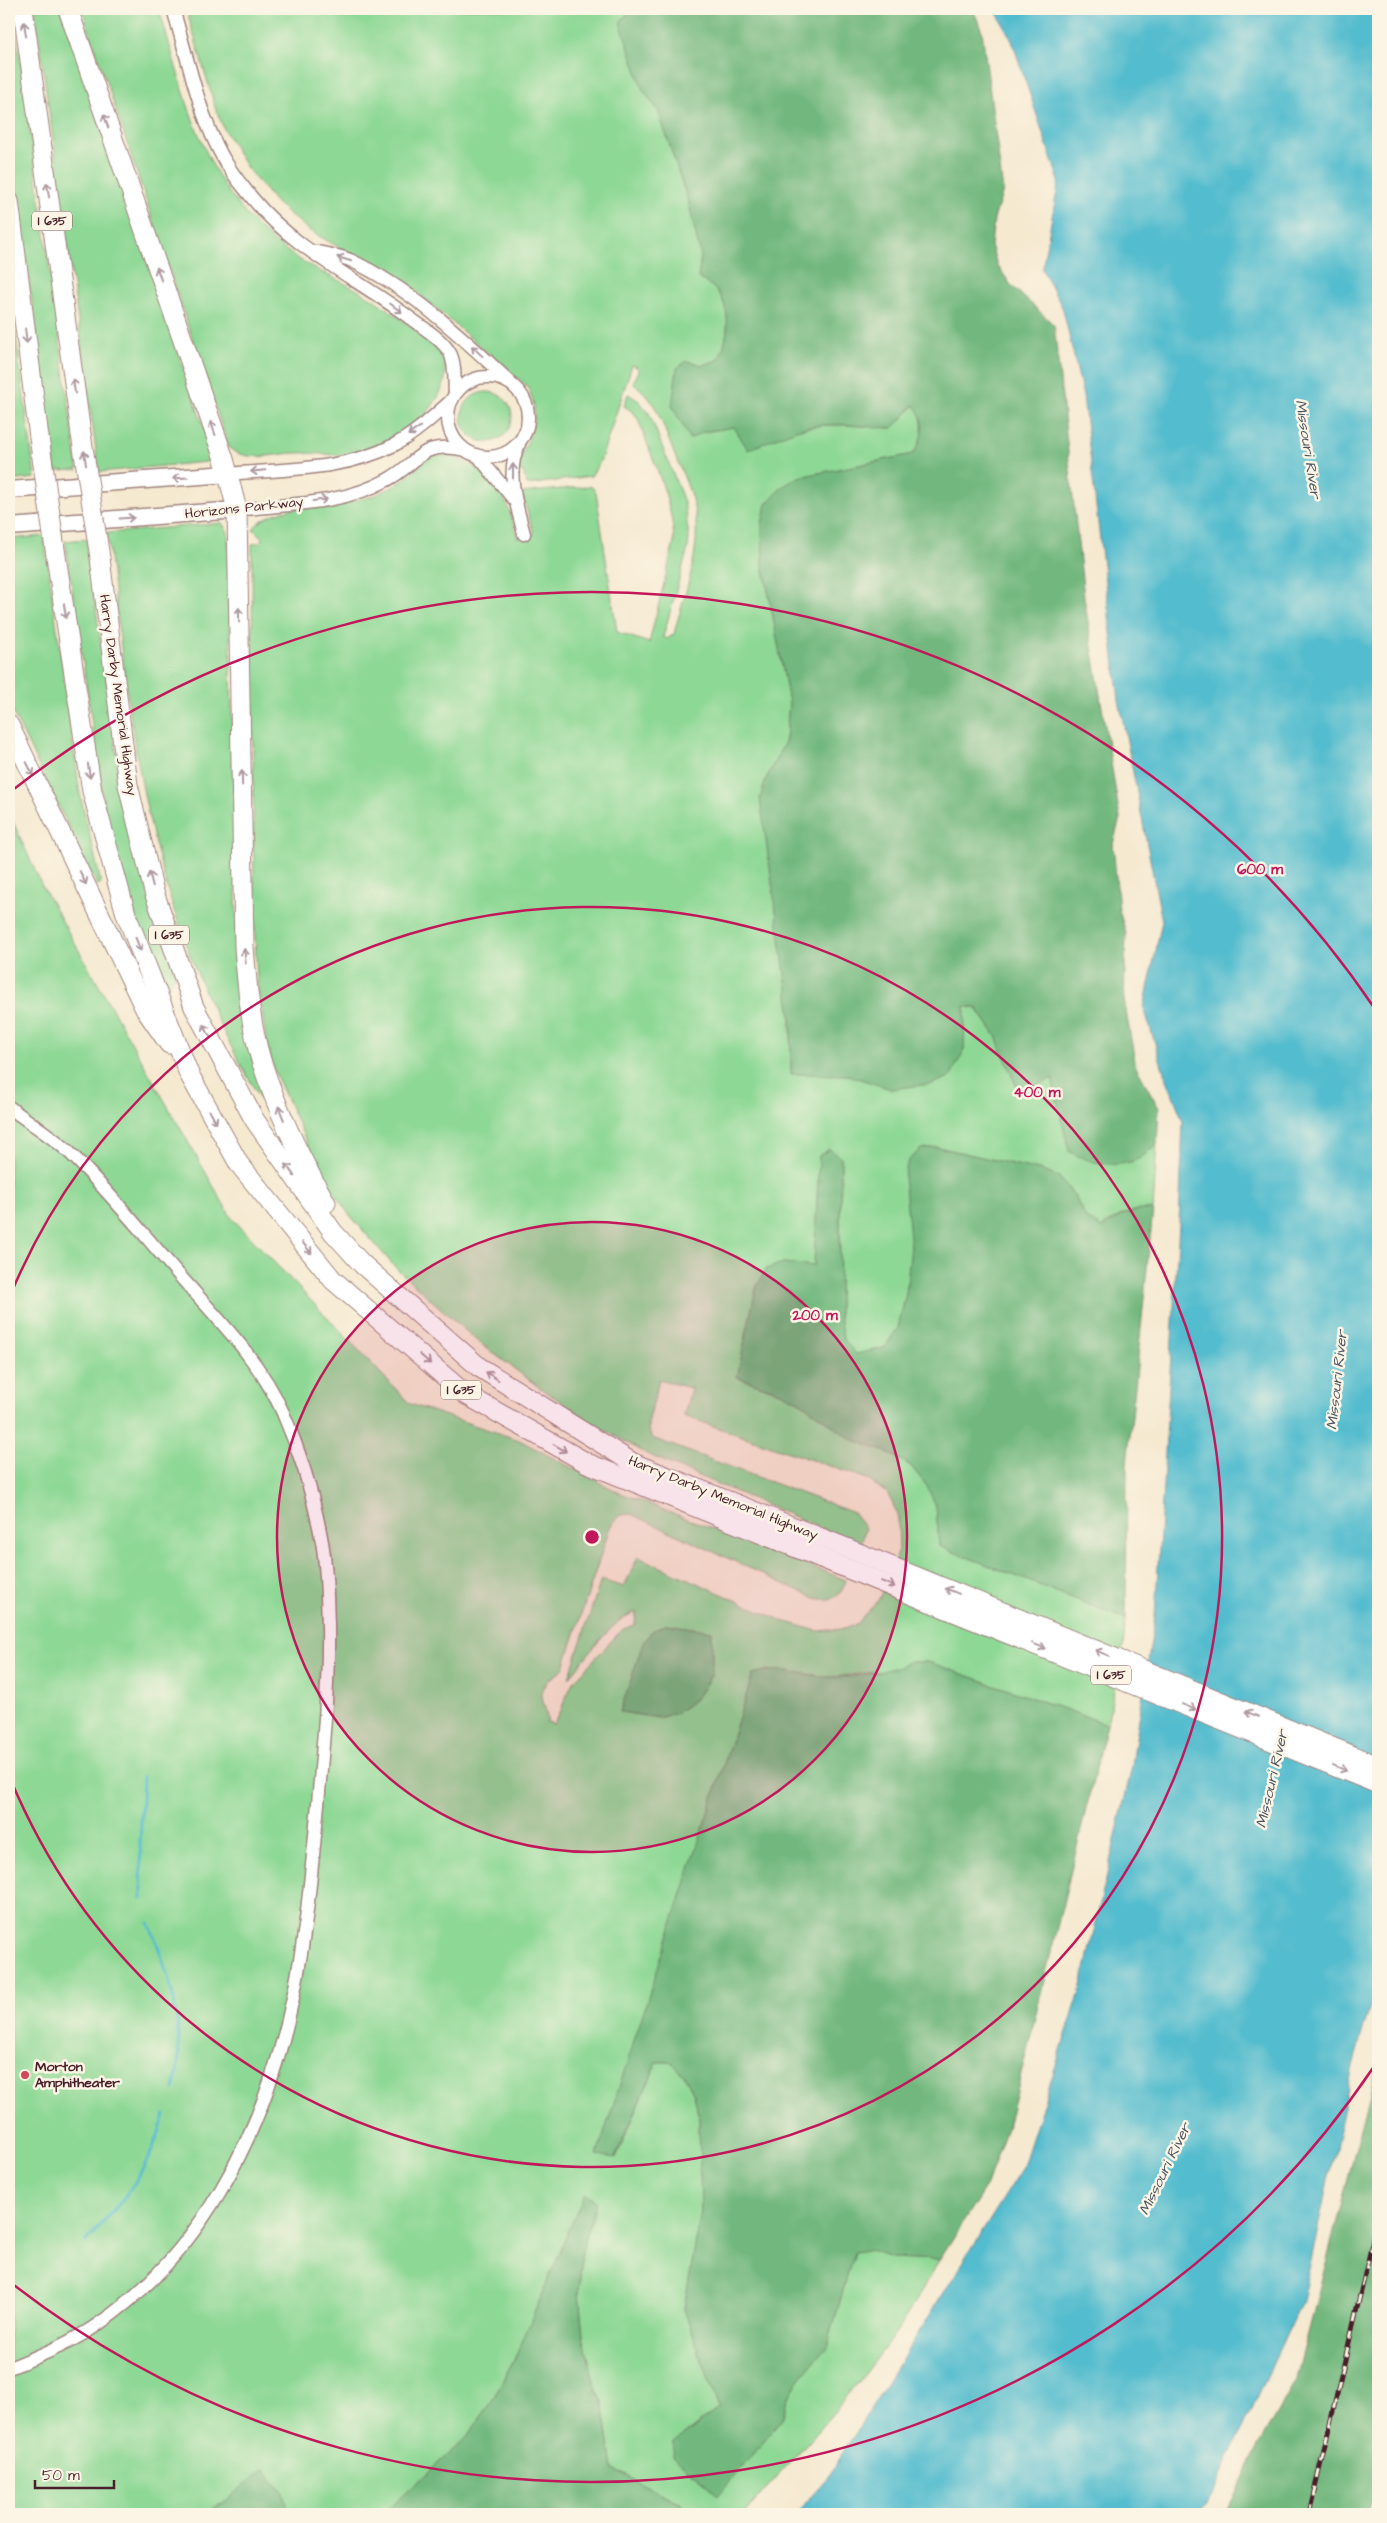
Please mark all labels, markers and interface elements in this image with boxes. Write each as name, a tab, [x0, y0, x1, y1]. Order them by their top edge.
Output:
one-way arrow	[20, 22, 30, 38]
one-way arrow	[101, 114, 110, 129]
one-way arrow	[42, 182, 52, 198]
road number: I 635	[32, 212, 72, 230]
one-way arrow	[336, 254, 352, 264]
one-way arrow	[154, 266, 164, 282]
one-way arrow	[389, 303, 402, 314]
one-way arrow	[21, 328, 31, 344]
one-way arrow	[471, 345, 483, 357]
one-way arrow	[69, 378, 79, 394]
water label: Missouri River	[1290, 398, 1326, 501]
one-way arrow	[208, 420, 217, 436]
one-way arrow	[407, 426, 421, 436]
one-way arrow	[79, 450, 89, 466]
one-way arrow	[508, 464, 518, 480]
one-way arrow	[250, 466, 266, 476]
one-way arrow	[172, 473, 188, 482]
street label: Horizons Parkway	[184, 492, 305, 524]
one-way arrow	[312, 495, 328, 505]
one-way arrow	[119, 514, 135, 523]
street label: Harry Darby Memorial Highway	[94, 593, 142, 797]
one-way arrow	[60, 602, 70, 618]
one-way arrow	[234, 607, 244, 624]
one-way arrow	[26, 761, 35, 776]
one-way arrow	[84, 763, 94, 779]
one-way arrow	[237, 770, 247, 786]
text: 600 m	[1237, 859, 1283, 880]
one-way arrow	[78, 870, 88, 885]
one-way arrow	[146, 871, 155, 887]
road number: I 635	[149, 926, 189, 944]
one-way arrow	[134, 936, 143, 951]
one-way arrow	[240, 948, 250, 964]
one-way arrow	[202, 1023, 212, 1038]
text: 400 m	[1014, 1082, 1061, 1103]
one-way arrow	[276, 1106, 285, 1122]
one-way arrow	[208, 1109, 218, 1123]
one-way arrow	[285, 1163, 295, 1177]
one-way arrow	[302, 1241, 313, 1254]
text: 200 m	[791, 1305, 838, 1326]
water label: Missouri River	[1321, 1328, 1353, 1431]
one-way arrow	[419, 1354, 432, 1365]
one-way arrow	[485, 1370, 499, 1381]
road number: I 635	[441, 1380, 481, 1400]
one-way arrow	[553, 1443, 568, 1453]
street label: Harry Darby Memorial Highway	[625, 1451, 821, 1545]
centre of rings	[583, 1528, 601, 1546]
one-way arrow	[880, 1580, 895, 1590]
one-way arrow	[945, 1585, 960, 1595]
one-way arrow	[1031, 1642, 1046, 1651]
one-way arrow	[1095, 1647, 1110, 1657]
road number: I 635	[1091, 1666, 1131, 1684]
one-way arrow	[1181, 1703, 1196, 1712]
one-way arrow	[1245, 1709, 1260, 1719]
water label: Missouri River	[1251, 1726, 1294, 1830]
one-way arrow	[1332, 1765, 1347, 1774]
place label: Morton Amphitheater	[35, 2057, 120, 2093]
marker: Morton Amphitheater	[19, 2069, 31, 2081]
water label: Missouri River	[1134, 2118, 1197, 2218]
scale bar	[35, 2458, 114, 2490]
text: 50 m	[42, 2465, 80, 2486]

